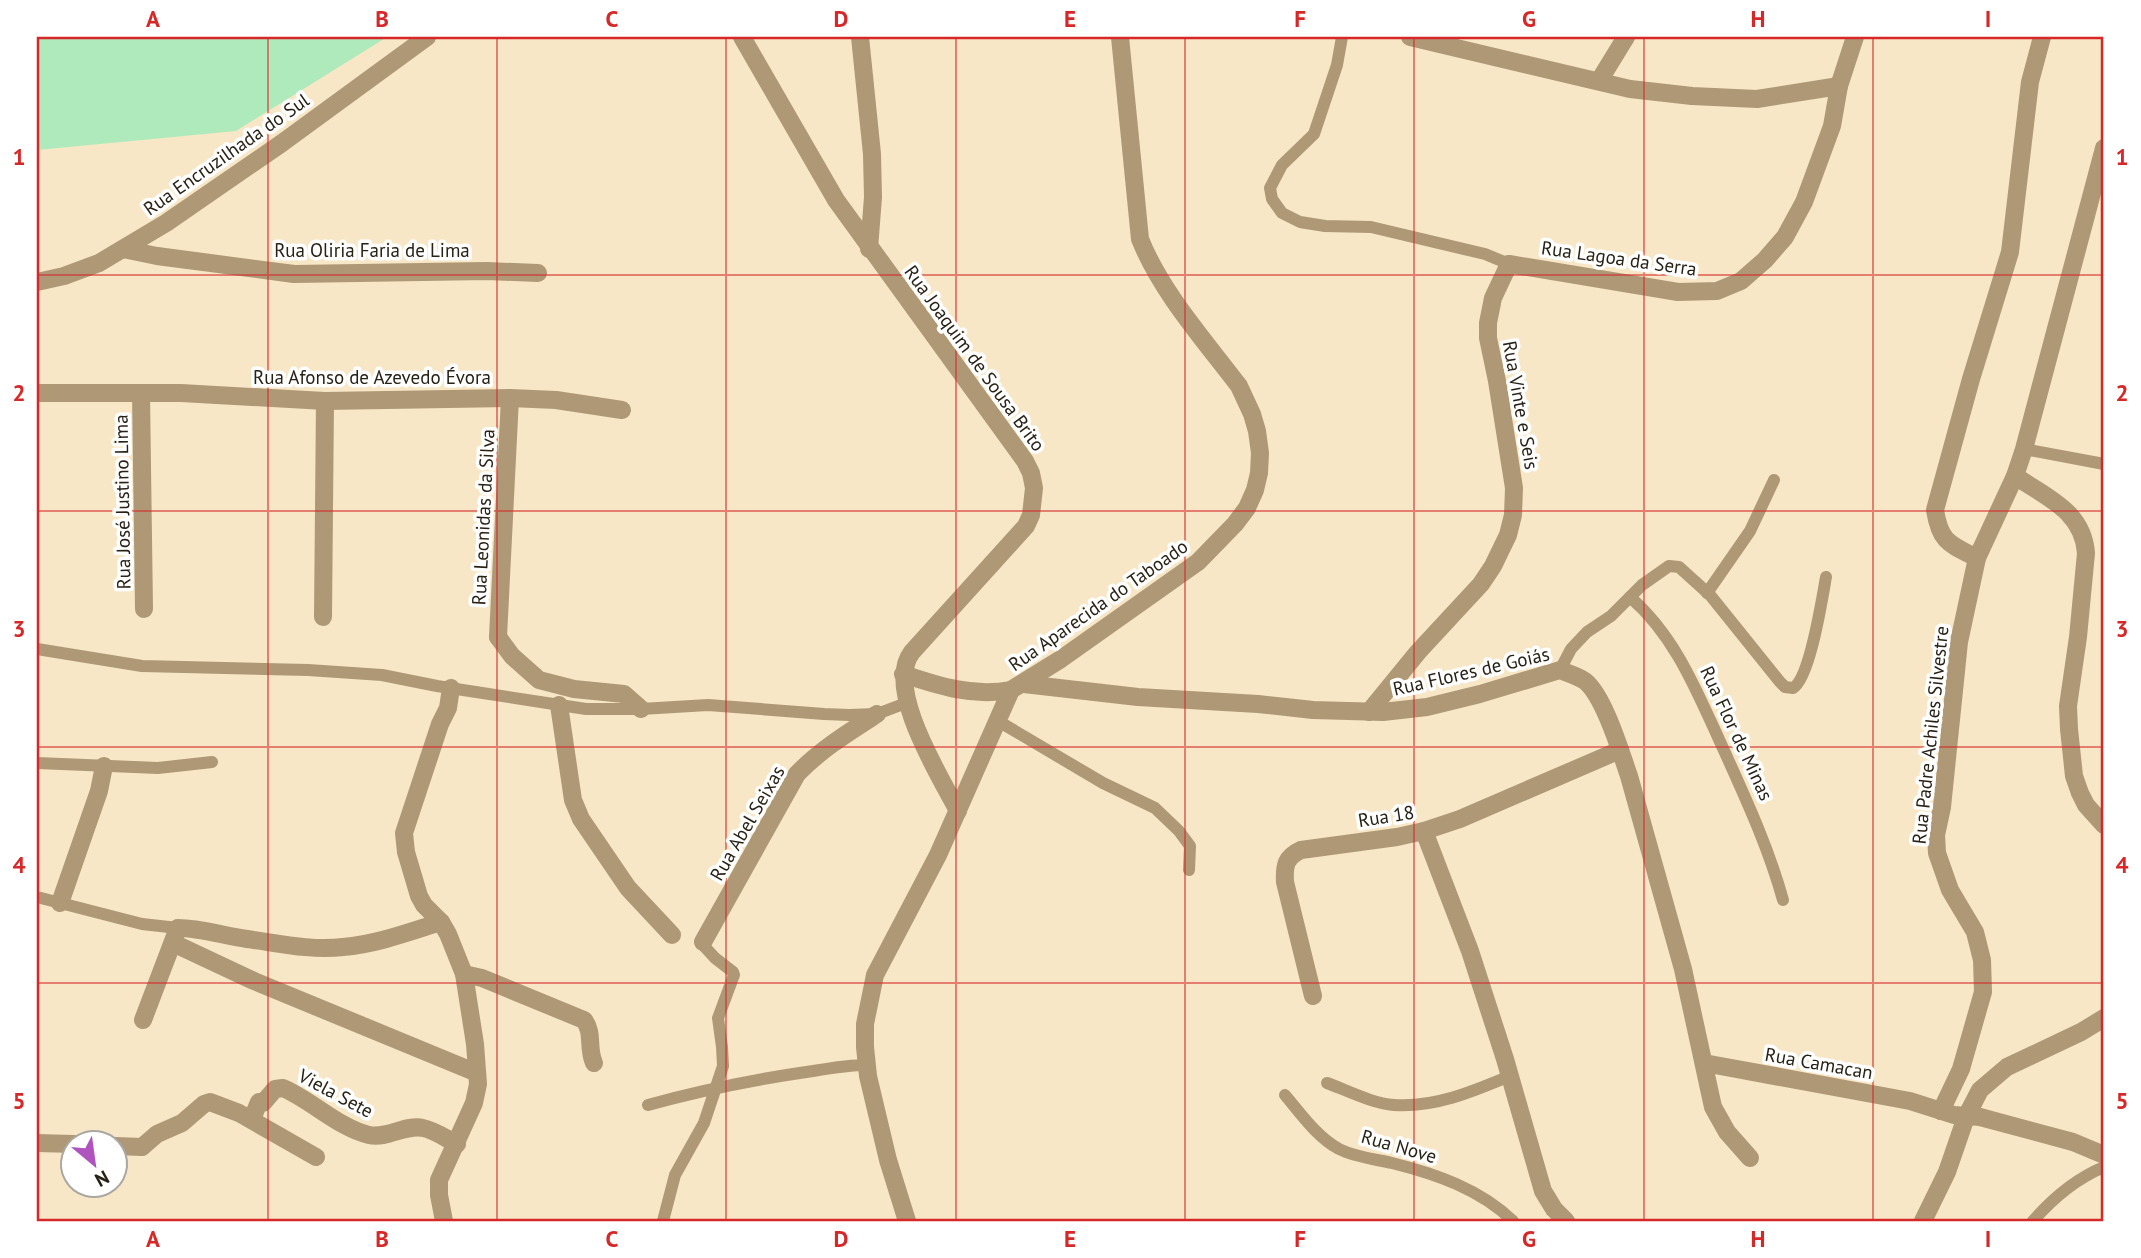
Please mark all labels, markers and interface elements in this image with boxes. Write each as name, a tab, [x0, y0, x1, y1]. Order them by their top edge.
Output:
text: A	[146, 4, 160, 33]
text: B	[375, 4, 389, 33]
text: C	[606, 4, 619, 33]
text: D	[834, 4, 848, 33]
text: E	[1064, 4, 1076, 33]
text: F	[1294, 4, 1306, 33]
text: G	[1522, 4, 1536, 33]
text: H	[1751, 4, 1765, 33]
text: I	[1985, 4, 1991, 33]
street label: Rua Encruzilhada do Sul	[139, 87, 314, 220]
text: 1	[12, 142, 26, 171]
text: 1	[2115, 142, 2129, 171]
street label: Rua Lagoa da Serra	[1540, 235, 1698, 281]
street label: Rua Oliria Faria de Lima	[274, 238, 470, 262]
street label: Rua Joaquim de Sousa Brito	[899, 260, 1051, 456]
street label: Rua Vinte e Seis	[1498, 339, 1544, 471]
street label: Rua Afonso de Azevedo Évora	[253, 365, 491, 389]
text: 2	[12, 378, 26, 407]
text: 2	[2115, 378, 2129, 407]
street label: Rua José Justino Lima	[108, 414, 136, 590]
street label: Rua Leonidas da Silva	[466, 428, 500, 606]
street label: Rua Aparecida do Taboado	[1004, 534, 1192, 676]
text: 3	[12, 614, 26, 643]
text: 3	[2115, 614, 2129, 643]
street label: Rua Padre Achiles Silvestre	[1907, 625, 1953, 845]
street label: Rua Flores de Goiás	[1390, 641, 1552, 701]
street label: Rua Flor de Minas	[1695, 662, 1779, 804]
street label: Rua Abel Seixas	[704, 761, 790, 885]
street label: Rua 18	[1356, 800, 1416, 832]
text: 4	[12, 850, 26, 879]
text: 4	[2115, 850, 2129, 879]
street label: Rua Camacan	[1763, 1042, 1875, 1084]
street label: Viela Sete	[294, 1063, 377, 1123]
text: 5	[12, 1086, 26, 1115]
text: 5	[2115, 1086, 2129, 1115]
street label: Rua Nove	[1359, 1124, 1439, 1168]
north arrow	[60, 1128, 130, 1198]
text: N	[91, 1165, 114, 1192]
text: A	[146, 1224, 160, 1253]
text: B	[375, 1224, 389, 1253]
text: C	[606, 1224, 619, 1253]
text: D	[834, 1224, 848, 1253]
text: E	[1064, 1224, 1076, 1253]
text: F	[1294, 1224, 1306, 1253]
text: G	[1522, 1224, 1536, 1253]
text: H	[1751, 1224, 1765, 1253]
text: I	[1985, 1224, 1991, 1253]

